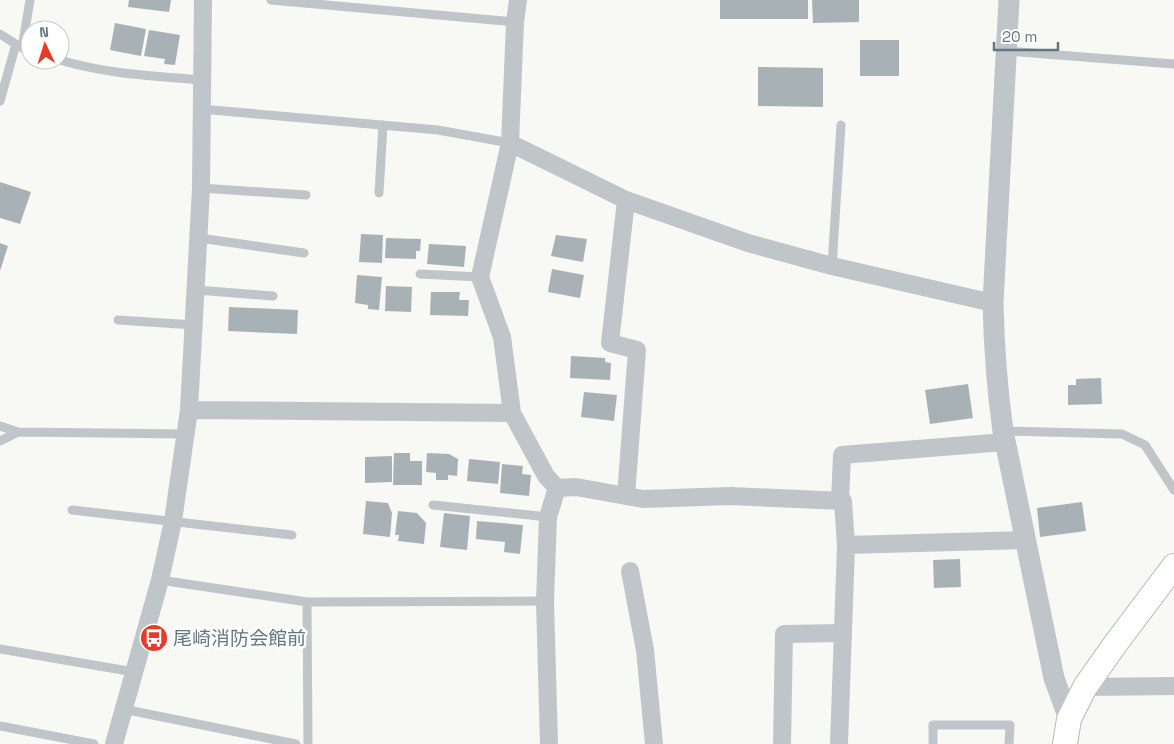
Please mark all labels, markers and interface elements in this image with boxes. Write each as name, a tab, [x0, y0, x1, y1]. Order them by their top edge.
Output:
north arrow	[20, 20, 70, 70]
scale bar	[994, 20, 1058, 52]
text: N	[39, 23, 49, 41]
text: 20 m	[1002, 27, 1037, 46]
bus stop icon: 尾崎消防会館前	[139, 623, 169, 653]
place label: 尾崎消防会館前	[173, 626, 306, 651]

